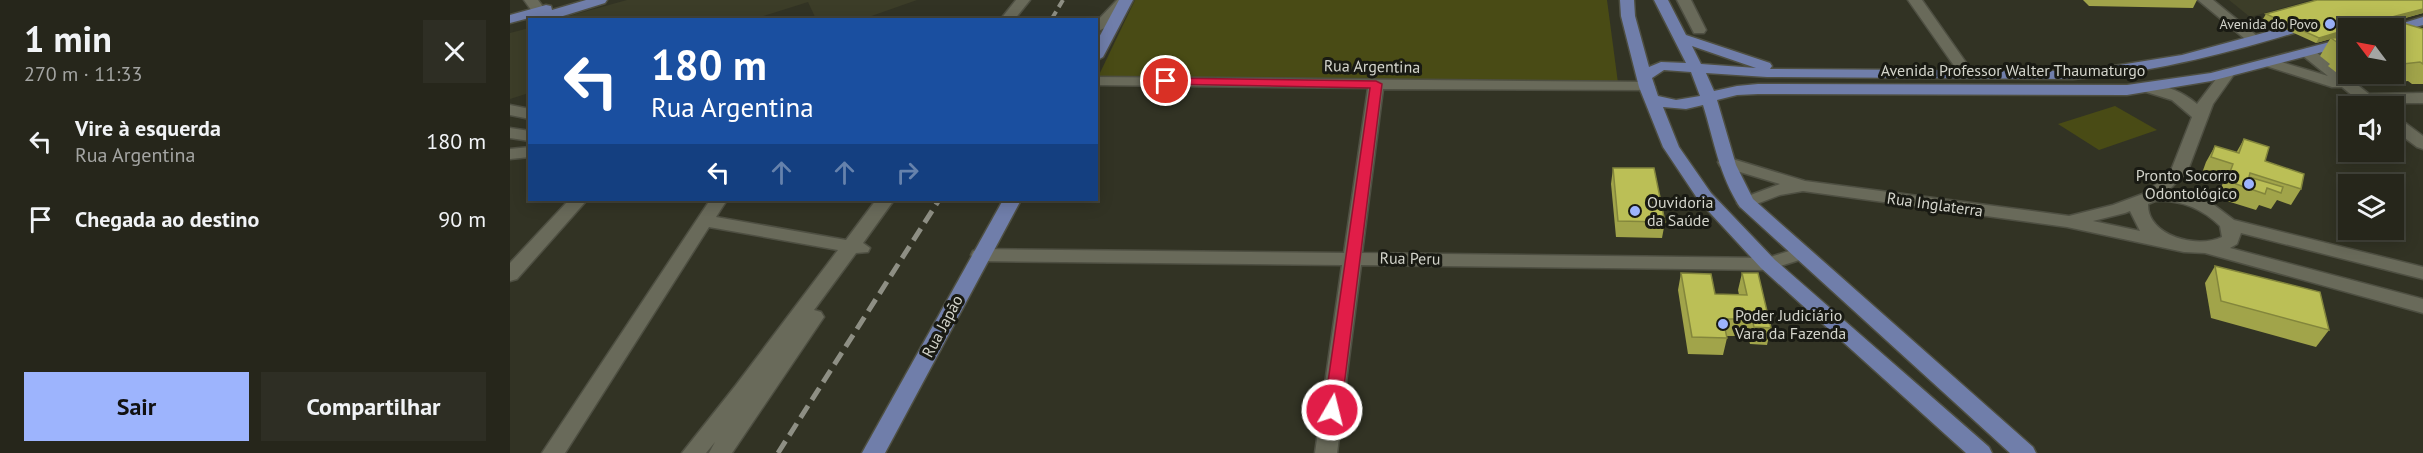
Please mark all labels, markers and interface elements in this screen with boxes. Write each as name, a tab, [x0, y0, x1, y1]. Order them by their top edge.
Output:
text: 1 min	[24, 15, 112, 62]
place label: Avenida do Povo	[2219, 15, 2318, 33]
marker: Avenida do Povo	[2323, 17, 2337, 31]
north arrow	[2338, 18, 2404, 84]
map controls	[2338, 18, 2404, 240]
button: close	[423, 20, 486, 83]
text: 180 m	[651, 37, 767, 92]
icon: left	[552, 42, 630, 120]
pin	[1140, 55, 1191, 106]
street label: Rua Argentina	[1324, 55, 1420, 77]
street label: Avenida Professor Walter Thaumaturgo	[1881, 60, 2145, 80]
text: 270 m · 11:33	[24, 61, 142, 87]
icon: arrive	[1149, 64, 1182, 97]
text: Rua Argentina	[651, 90, 814, 124]
button: sound	[2338, 96, 2404, 162]
text: Vire à esquerda	[75, 114, 221, 142]
icon: left	[24, 125, 57, 158]
text: 180 m	[426, 127, 486, 155]
text: Rua Argentina	[75, 142, 195, 168]
icon: left	[702, 156, 735, 189]
icon: ahead	[765, 156, 798, 189]
icon: ahead	[828, 156, 861, 189]
icon: right	[891, 156, 924, 189]
place label: Pronto Socorro Odontológico	[2136, 165, 2237, 203]
button: layers	[2338, 174, 2404, 240]
marker: Pronto Socorro Odontológico	[2242, 177, 2256, 191]
street label: Rua Inglaterra	[1886, 187, 1984, 221]
place label: Ouvidoria da Saúde	[1647, 192, 1713, 230]
icon: arrive	[24, 203, 57, 236]
marker: Ouvidoria da Saúde	[1628, 204, 1642, 218]
text: Chegada ao destino	[75, 205, 259, 233]
text: 90 m	[438, 205, 486, 233]
street label: Rua Peru	[1379, 247, 1441, 269]
street label: Rua Japão	[917, 291, 967, 361]
place label: Poder Judiciário Vara da Fazenda	[1734, 305, 1846, 343]
marker: Poder Judiciário Vara da Fazenda	[1716, 317, 1730, 331]
button: Sair	[24, 372, 249, 441]
button: Compartilhar	[261, 372, 486, 441]
position arrow	[1300, 378, 1364, 442]

